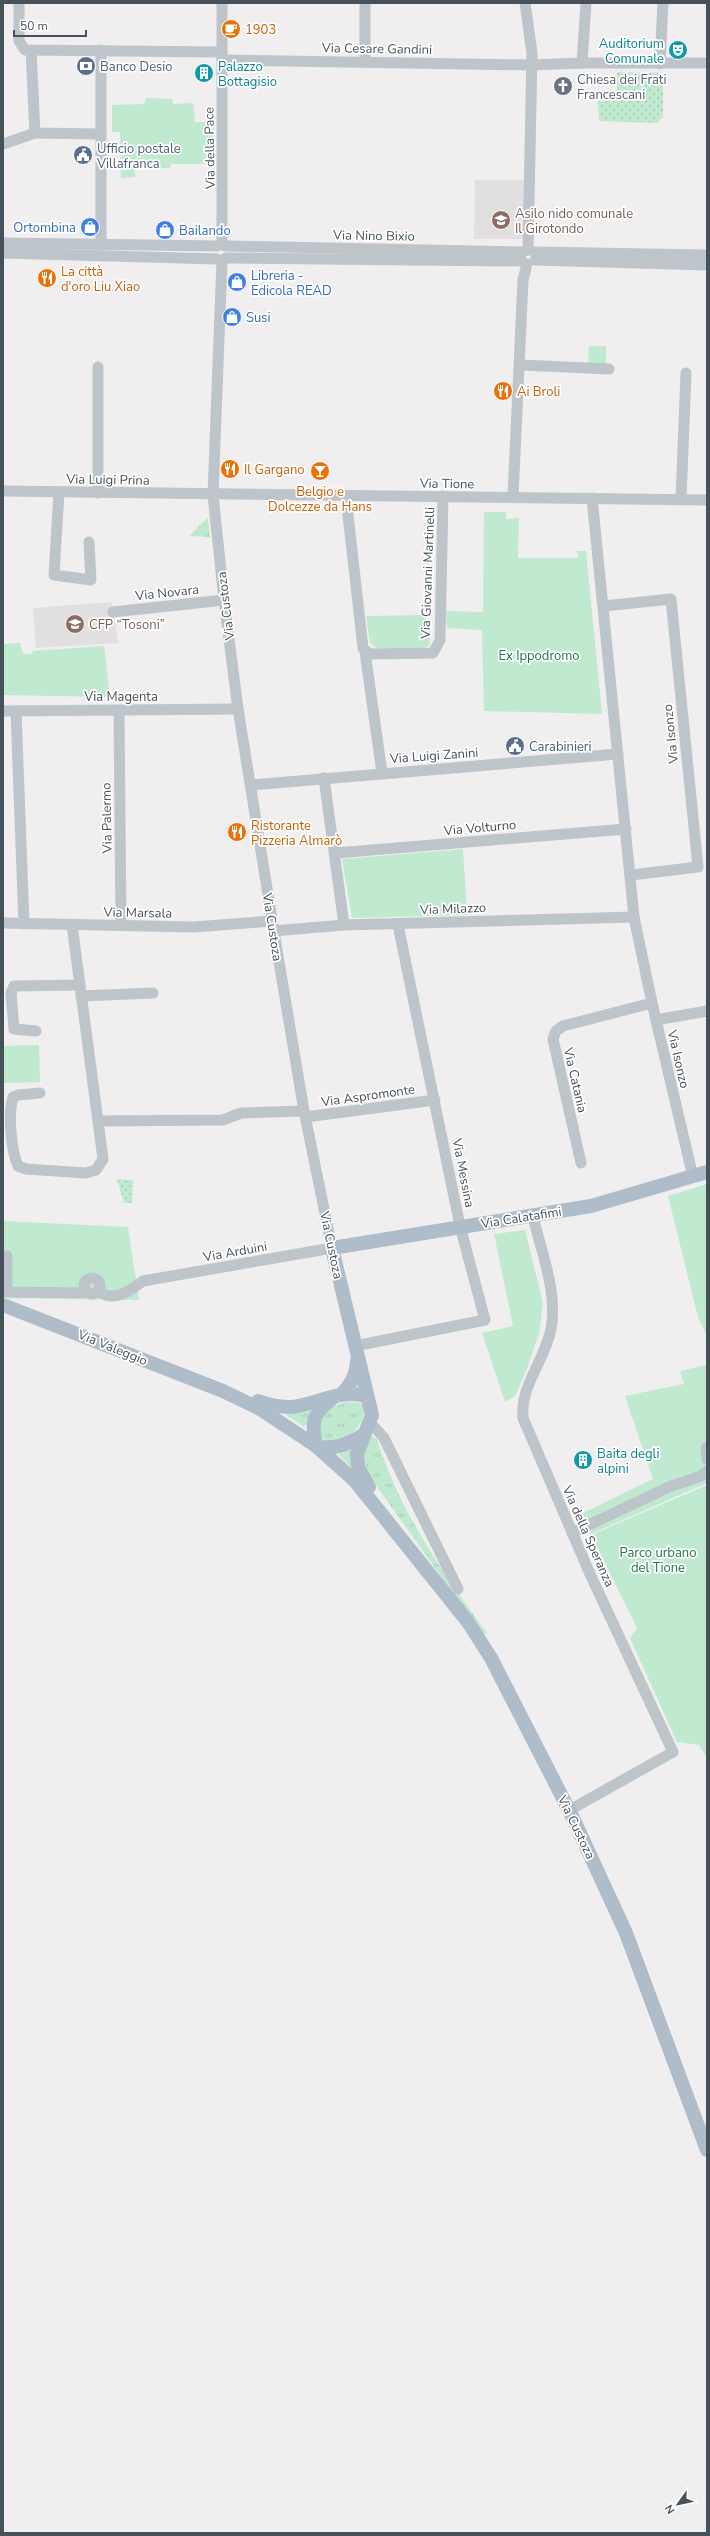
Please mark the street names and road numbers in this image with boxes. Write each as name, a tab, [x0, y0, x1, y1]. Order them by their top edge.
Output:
street label: Via Cesare Gandini	[321, 39, 432, 59]
street label: Via della Pace	[200, 107, 220, 190]
street label: Via Nino Bixio	[332, 226, 415, 246]
street label: Via Luigi Prina	[65, 470, 150, 490]
street label: Via Tione	[419, 475, 475, 493]
street label: Via Giovanni Martinelli	[417, 507, 439, 640]
street label: Via Custoza	[213, 571, 239, 642]
street label: Via Novara	[133, 581, 200, 605]
street label: Via Magenta	[83, 688, 158, 706]
street label: Via Isonzo	[659, 703, 683, 765]
street label: Via Luigi Zanini	[388, 744, 479, 768]
street label: Via Palermo	[97, 782, 117, 855]
street label: Via Volturno	[442, 816, 517, 840]
street label: Via Custoza	[258, 891, 286, 963]
street label: Via Milazzo	[419, 899, 486, 919]
street label: Via Marsala	[102, 903, 172, 923]
street label: Via Isonzo	[662, 1027, 693, 1090]
street label: Via Catania	[559, 1045, 591, 1115]
street label: Via Aspromonte	[319, 1080, 416, 1112]
street label: Via Messina	[447, 1136, 479, 1209]
street label: Via Calatafimi	[479, 1203, 563, 1233]
street label: Via Custoza	[315, 1209, 347, 1281]
street label: Via Arduini	[201, 1238, 269, 1267]
street label: Via Valeggio	[74, 1325, 150, 1370]
street label: Via della Speranza	[557, 1482, 618, 1590]
street label: Via Custoza	[553, 1792, 599, 1862]

